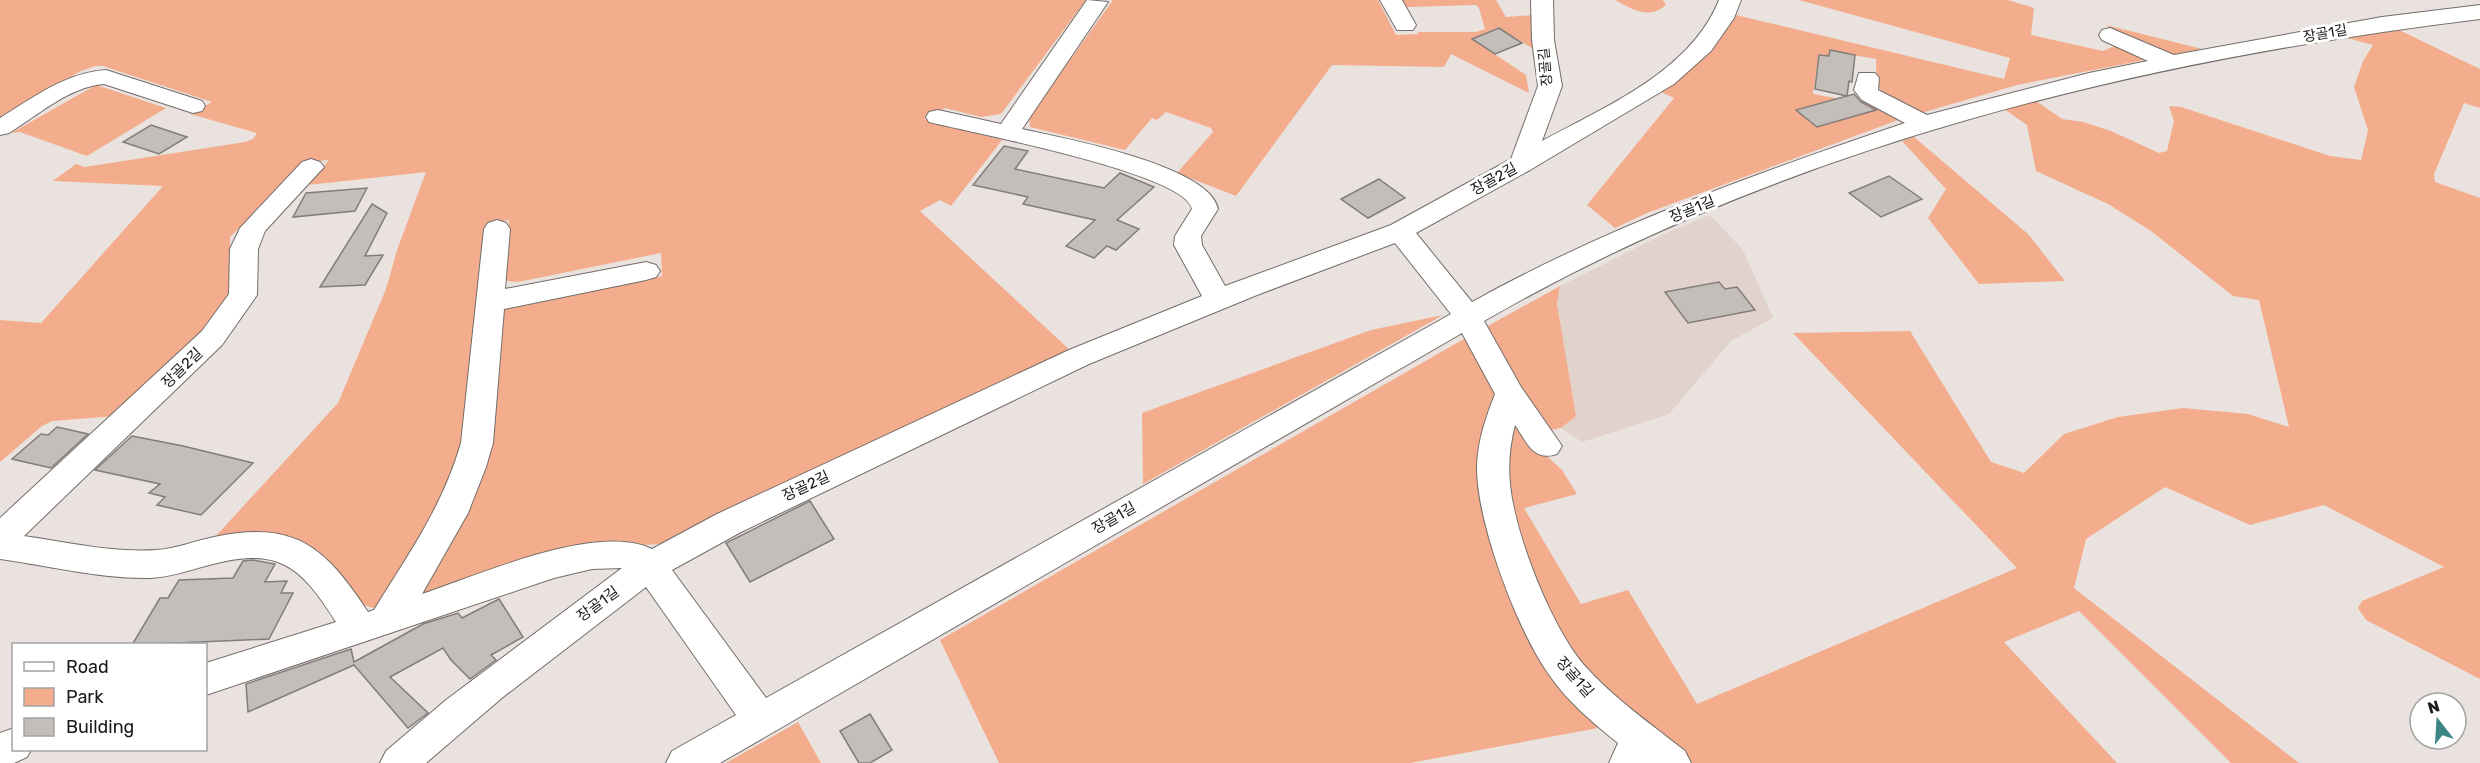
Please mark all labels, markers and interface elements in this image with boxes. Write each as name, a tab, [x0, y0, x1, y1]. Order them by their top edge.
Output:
street label: 장골1길	[2302, 21, 2349, 46]
street label: 장골길	[1535, 47, 1556, 87]
street label: 장골2길	[1468, 159, 1520, 199]
street label: 장골1길	[1666, 192, 1718, 226]
street label: 장골2길	[158, 344, 206, 392]
street label: 장골2길	[779, 467, 833, 505]
street label: 장골1길	[1089, 498, 1139, 538]
street label: 장골1길	[573, 583, 623, 625]
legend	[12, 643, 207, 751]
street label: 장골1길	[1553, 653, 1597, 701]
text: Road	[66, 656, 109, 678]
text: Park	[66, 686, 104, 708]
north arrow	[2408, 691, 2468, 751]
text: N	[2425, 696, 2442, 718]
text: Building	[66, 716, 134, 738]

